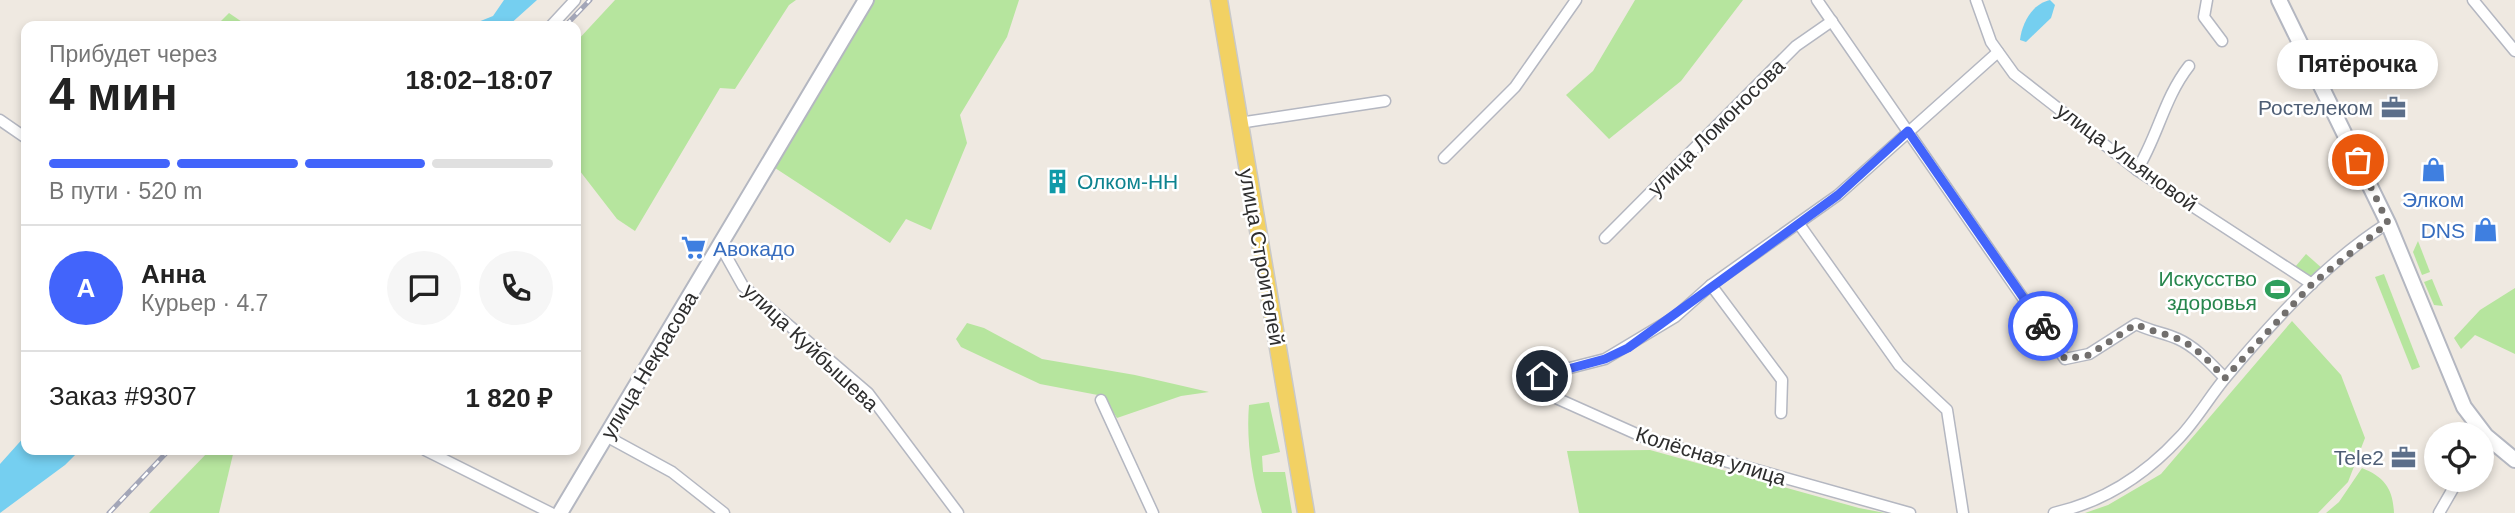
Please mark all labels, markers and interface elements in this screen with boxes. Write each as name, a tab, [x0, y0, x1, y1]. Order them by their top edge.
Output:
text: Прибудет через	[49, 41, 217, 67]
callout: Пятёрочка	[2278, 41, 2438, 90]
text: Пятёрочка	[2298, 51, 2417, 77]
street label: улица Ломоносова	[1643, 54, 1789, 200]
text: 18:02–18:07	[406, 65, 553, 95]
text: 4 мин	[49, 68, 177, 120]
office icon: Ростелеком	[2379, 93, 2407, 121]
place label: Ростелеком	[2258, 96, 2373, 119]
street label: улица Ульяновой	[2052, 98, 2202, 216]
pin	[2328, 130, 2388, 190]
icon: bag	[2339, 141, 2377, 179]
shop icon: Элком	[2419, 156, 2447, 184]
building icon: Олком-НН	[1043, 167, 1071, 195]
street label: улица Строителей	[1235, 167, 1289, 347]
place label: Олком-НН	[1077, 170, 1178, 193]
text: В пути · 520 m	[49, 178, 202, 204]
place label: Элком	[2402, 188, 2464, 211]
shop icon: DNS	[2471, 216, 2499, 244]
place label: DNS	[2421, 219, 2465, 242]
supermarket icon: Авокадо	[679, 234, 707, 262]
place label: Авокадо	[713, 237, 795, 260]
button: chat	[387, 251, 461, 325]
button: phone	[479, 251, 553, 325]
text: Анна	[141, 259, 206, 289]
place label: Искусство здоровья	[2159, 267, 2257, 314]
text: А	[77, 273, 95, 303]
sports icon: Искусство здоровья	[2263, 276, 2291, 304]
street label: улица Куйбышева	[739, 278, 884, 416]
street label: улица Некрасова	[596, 287, 702, 443]
text: Курьер · 4.7	[141, 290, 268, 316]
courier	[2008, 291, 2078, 361]
icon: bike	[2024, 307, 2062, 345]
pin	[1512, 346, 1572, 406]
icon: home	[1523, 357, 1561, 395]
text: Заказ #9307	[49, 381, 197, 411]
text: 1 820 ₽	[466, 383, 553, 413]
street label: Колёсная улица	[1633, 422, 1789, 490]
map controls	[2424, 422, 2494, 492]
button: locate	[2424, 422, 2494, 492]
office icon: Tele2	[2390, 443, 2418, 471]
place label: Tele2	[2334, 446, 2384, 469]

